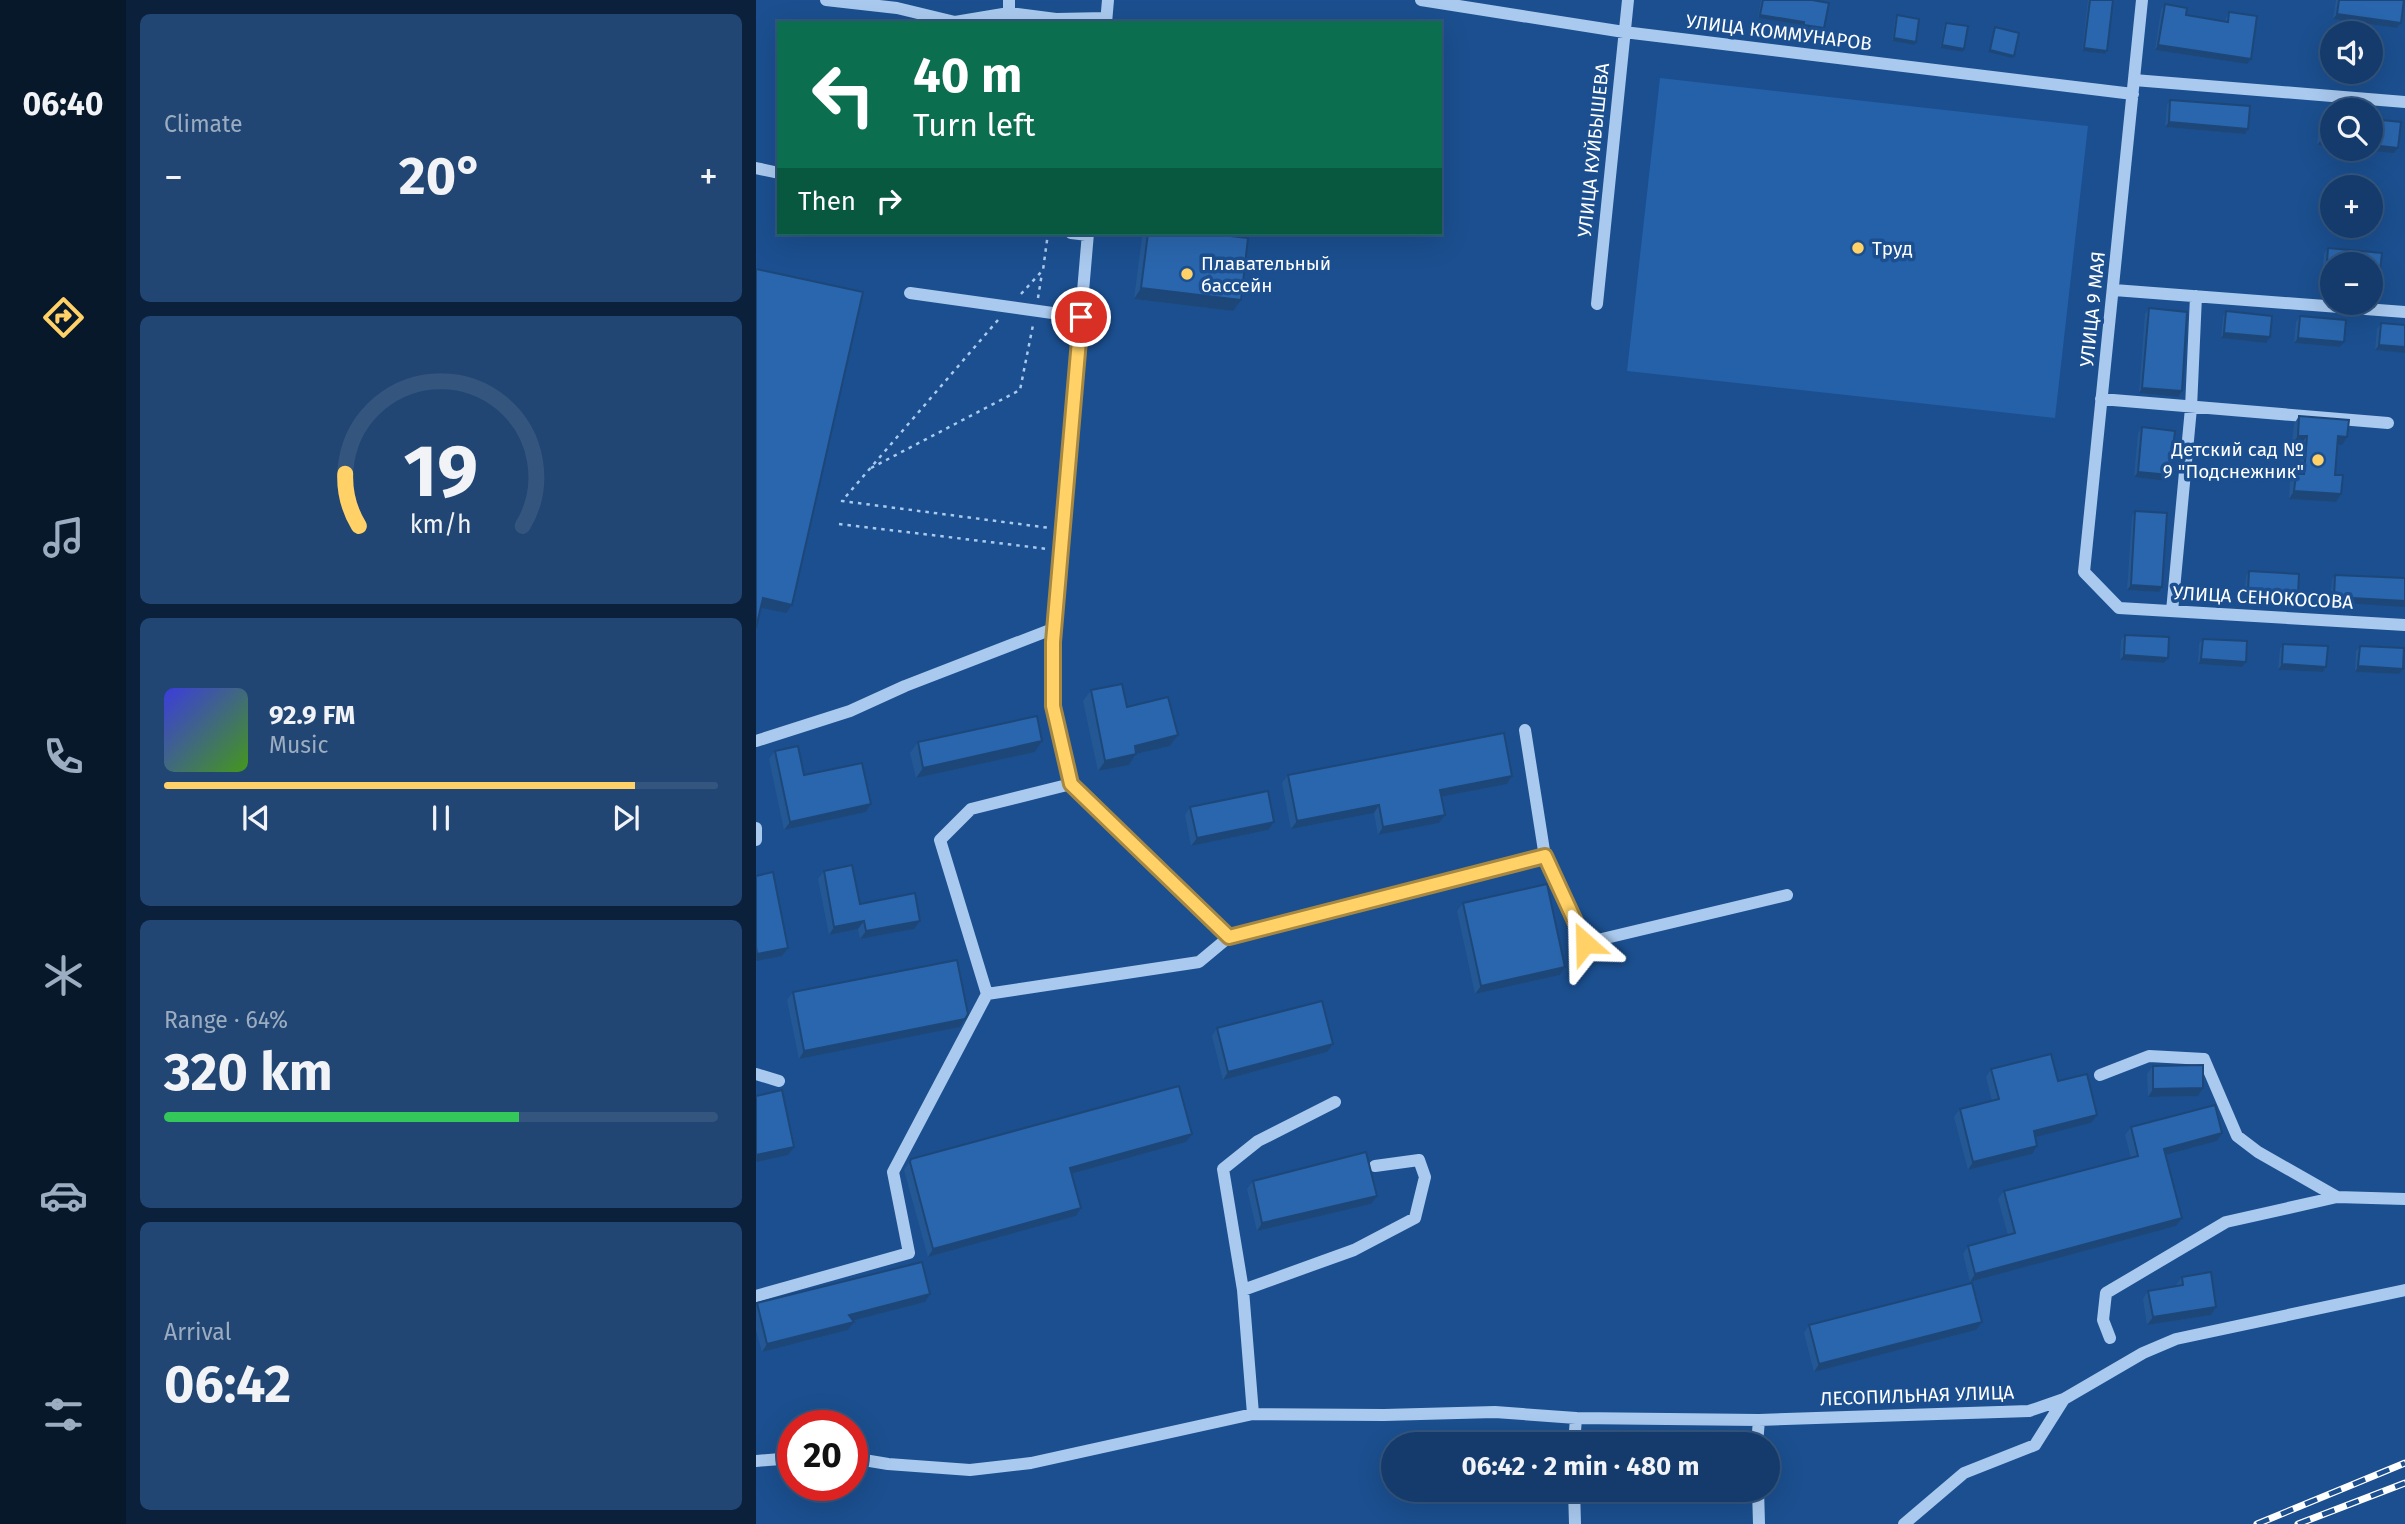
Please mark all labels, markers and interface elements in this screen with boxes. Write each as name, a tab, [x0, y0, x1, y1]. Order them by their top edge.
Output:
street label: УЛИЦА КОММУНАРОВ	[1685, 10, 1873, 55]
map controls	[2320, 21, 2383, 315]
button: sound	[2320, 21, 2383, 84]
text: 40 m	[913, 46, 1022, 105]
icon: left	[798, 49, 889, 140]
street label: УЛИЦА КУЙБЫШЕВА	[1573, 62, 1614, 238]
text: 06:40	[22, 85, 104, 123]
button: search	[2320, 98, 2383, 161]
text: Turn left	[913, 106, 1035, 144]
text: Climate	[164, 110, 243, 138]
text: 20°	[399, 145, 483, 208]
text: −	[164, 154, 183, 200]
text: +	[699, 154, 718, 200]
button: +	[2320, 175, 2383, 238]
icon: right	[870, 182, 908, 220]
text: Then	[798, 186, 856, 217]
place label: Труд	[1872, 237, 1913, 260]
marker: Труд	[1850, 240, 1866, 256]
street label: УЛИЦА 9 МАЯ	[2075, 250, 2110, 368]
place label: Плавательный бассейн	[1201, 252, 1331, 297]
button: −	[2320, 252, 2383, 315]
marker: Плавательный бассейн	[1179, 266, 1195, 282]
pin	[1051, 287, 1111, 347]
icon: directions	[39, 293, 88, 342]
icon: arrive	[1062, 298, 1100, 336]
text: 19	[404, 428, 478, 515]
place label: Детский сад № 9 "Подснежник"	[2163, 438, 2304, 483]
marker: Детский сад № 9 "Подснежник"	[2310, 452, 2326, 468]
text: km/h	[410, 510, 472, 540]
icon: music	[39, 513, 88, 562]
street label: УЛИЦА СЕНОКОСОВА	[2172, 581, 2354, 614]
text: 92.9 FM	[269, 700, 355, 731]
text: Music	[269, 731, 329, 759]
icon: phone	[39, 732, 88, 781]
icon: previous	[237, 799, 275, 837]
icon: pause	[422, 799, 460, 837]
icon: next	[607, 799, 645, 837]
position arrow	[1548, 906, 1622, 980]
icon: climate	[39, 951, 88, 1000]
text: Range · 64%	[164, 1006, 288, 1034]
text: 320 km	[164, 1041, 333, 1104]
icon: car	[39, 1171, 88, 1220]
text: Arrival	[164, 1318, 231, 1346]
text: 06:42	[164, 1353, 291, 1416]
street label: ЛЕСОПИЛЬНАЯ УЛИЦА	[1820, 1381, 2015, 1410]
icon: filters	[39, 1390, 88, 1439]
speed limit sign: 20	[777, 1410, 868, 1501]
text: 06:42 · 2 min · 480 m	[1462, 1451, 1699, 1482]

